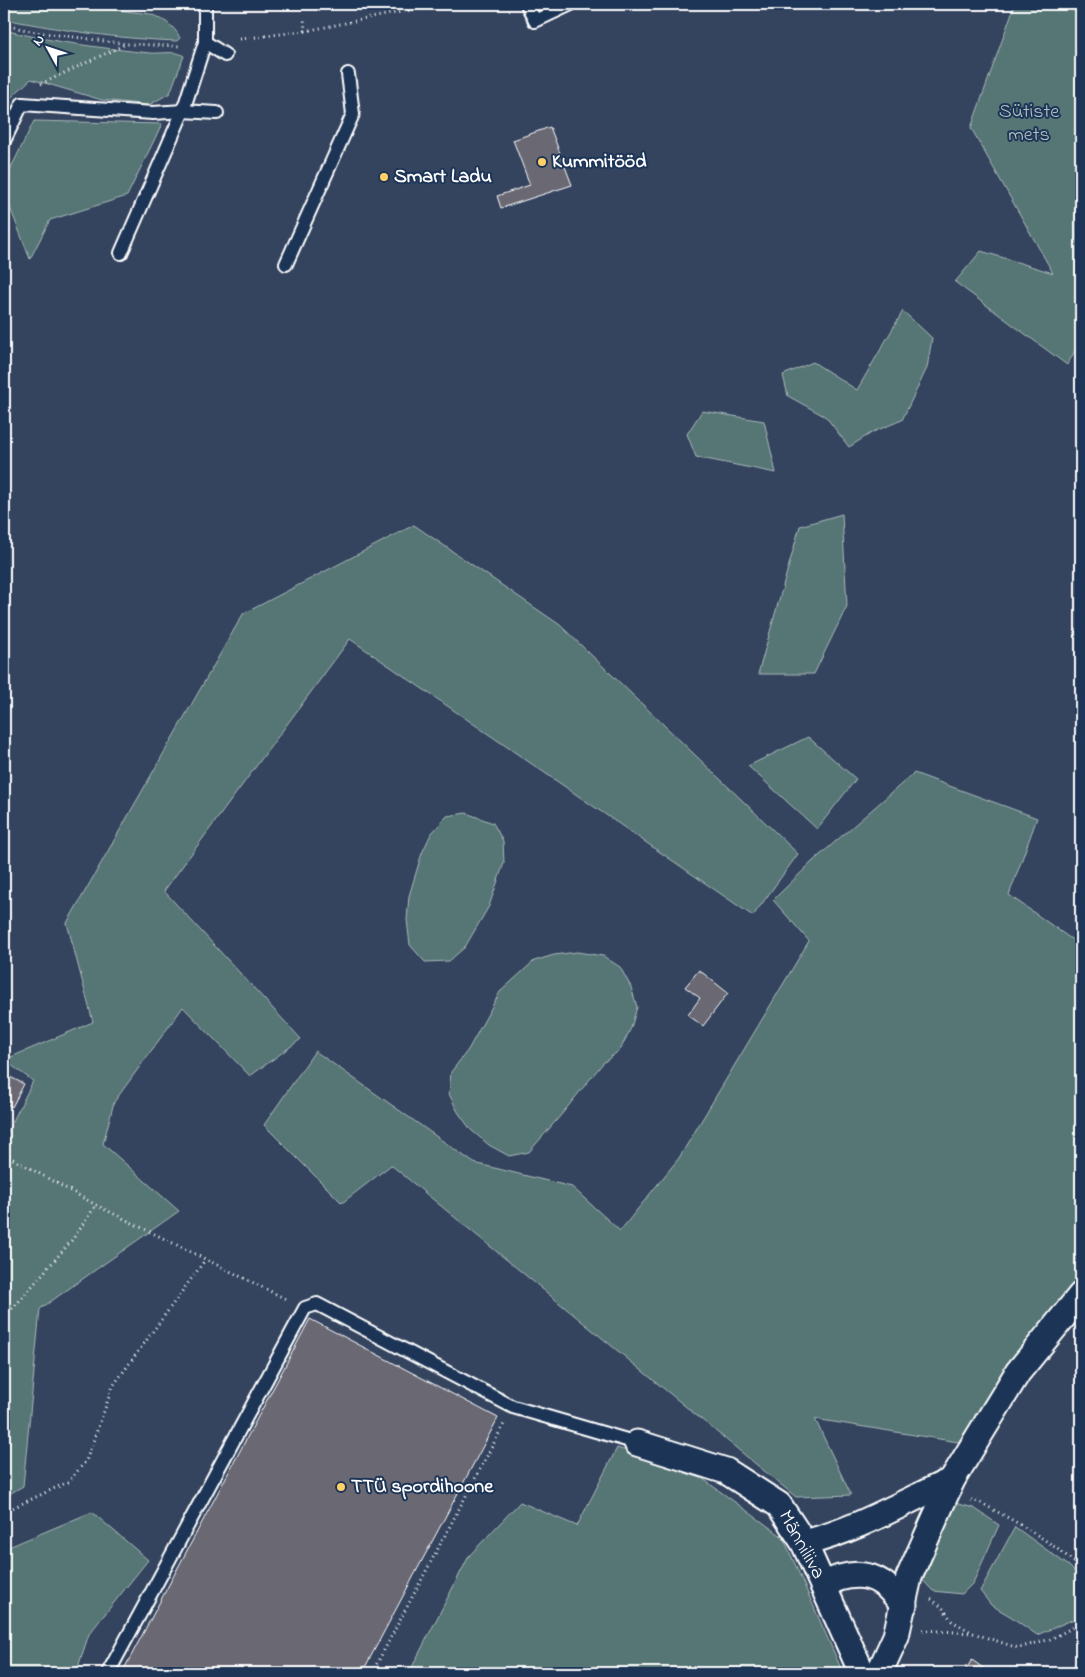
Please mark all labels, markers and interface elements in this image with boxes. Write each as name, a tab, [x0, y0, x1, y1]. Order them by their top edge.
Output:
north arrow	[22, 22, 72, 72]
text: N	[28, 30, 50, 51]
park label: Sütiste mets	[999, 98, 1059, 150]
place label: Kummitööd	[552, 148, 647, 177]
marker: Kummitööd	[536, 156, 548, 168]
place label: Smart Ladu	[394, 163, 492, 192]
marker: Smart Ladu	[378, 171, 390, 183]
place label: TTÜ spordihoone	[351, 1473, 494, 1502]
marker: TTÜ spordihoone	[335, 1481, 347, 1493]
street label: Männiliiva	[770, 1505, 832, 1585]

